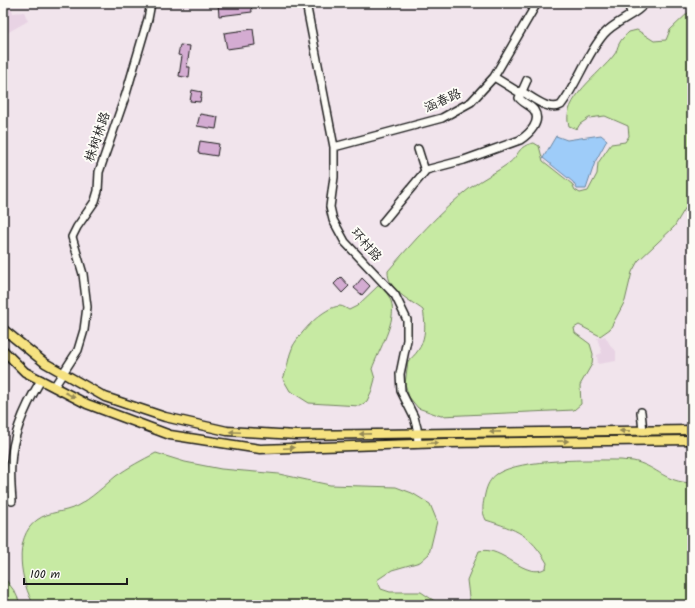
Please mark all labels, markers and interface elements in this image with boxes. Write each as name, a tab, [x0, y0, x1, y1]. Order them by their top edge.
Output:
street label: 涵春路	[421, 83, 465, 119]
street label: 株树林路	[80, 109, 116, 165]
street label: 环村路	[345, 223, 387, 267]
one-way arrow	[64, 392, 75, 398]
one-way arrow	[618, 428, 631, 434]
one-way arrow	[228, 429, 241, 435]
one-way arrow	[488, 429, 501, 435]
one-way arrow	[358, 431, 371, 437]
one-way arrow	[557, 438, 569, 445]
one-way arrow	[427, 440, 439, 447]
one-way arrow	[283, 445, 295, 452]
scale bar	[24, 560, 127, 586]
text: 100 m	[30, 565, 61, 584]

